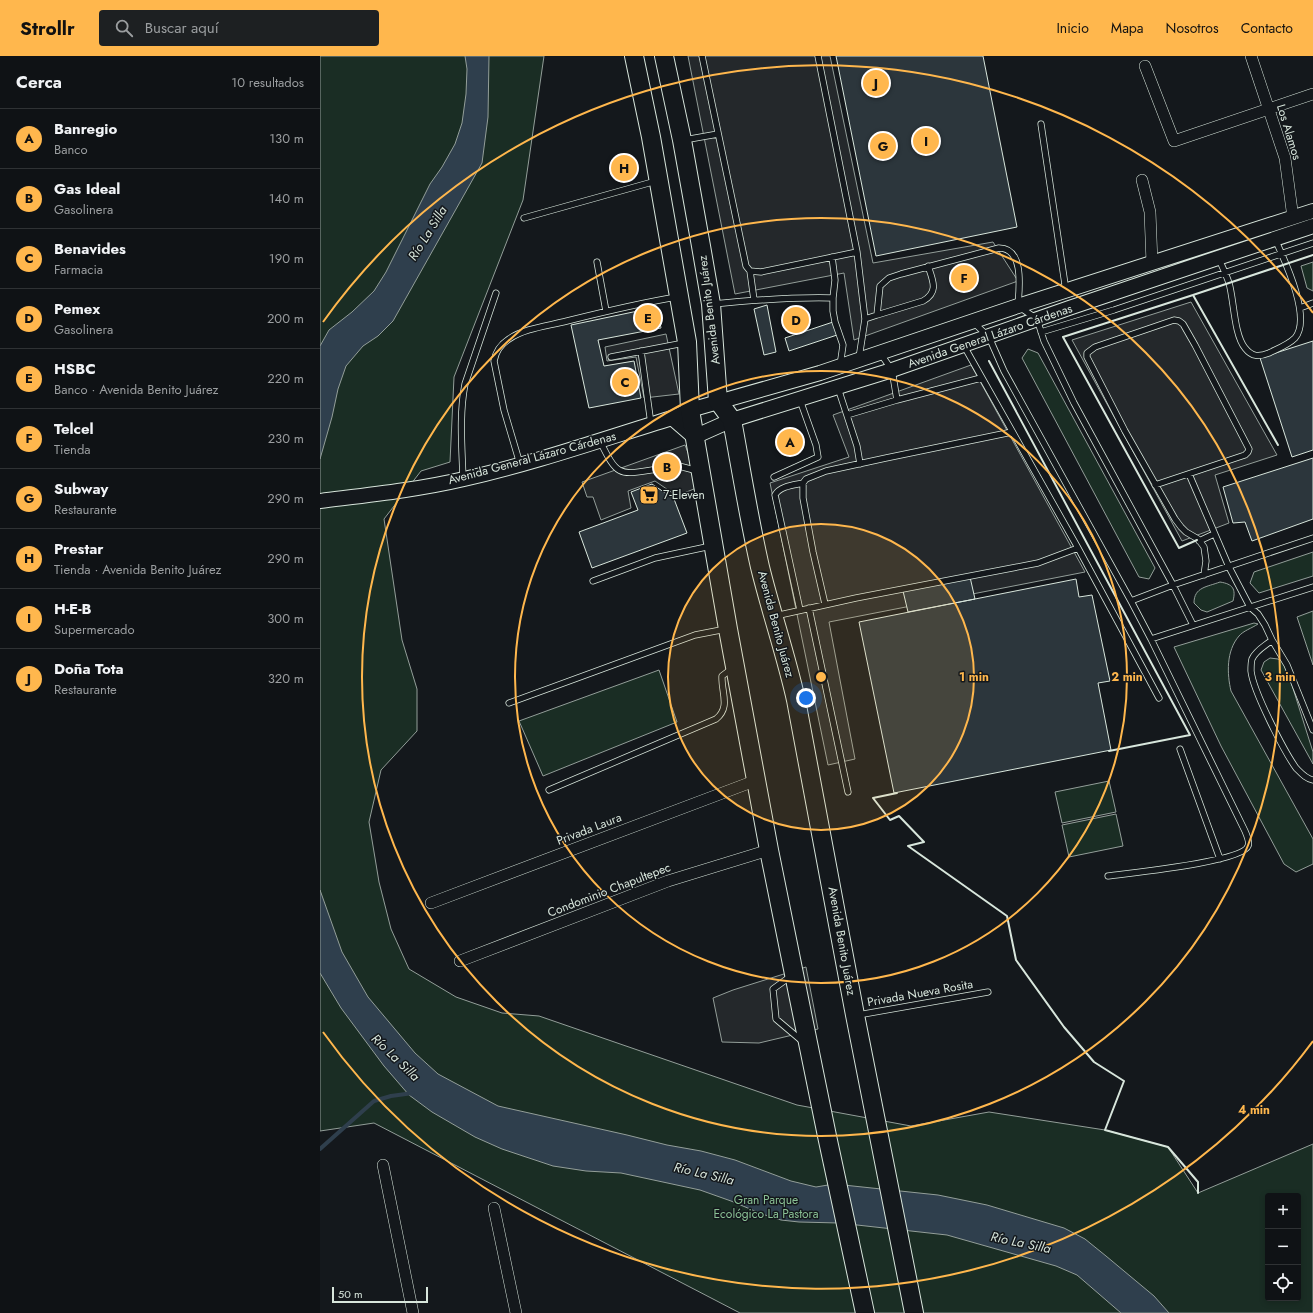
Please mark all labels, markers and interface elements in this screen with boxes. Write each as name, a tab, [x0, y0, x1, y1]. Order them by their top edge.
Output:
search box	[99, 10, 379, 46]
text: Strollr	[20, 15, 75, 42]
icon: search	[113, 17, 135, 39]
text: Buscar aquí	[145, 17, 219, 39]
text: Inicio	[1056, 18, 1089, 38]
text: Mapa	[1111, 18, 1144, 38]
text: Nosotros	[1166, 18, 1219, 38]
text: Contacto	[1241, 18, 1293, 38]
pin: J	[863, 68, 889, 98]
text: Cerca	[16, 70, 62, 94]
text: 10 resultados	[231, 73, 304, 92]
street label: Los Alamos	[1272, 102, 1306, 162]
text: Banregio	[54, 118, 117, 140]
pin: I	[913, 126, 939, 156]
text: A	[24, 129, 34, 148]
text: 130 m	[269, 129, 304, 148]
pin: G	[870, 131, 896, 161]
text: Banco	[54, 140, 88, 159]
pin: H	[611, 153, 637, 183]
text: Gas Ideal	[54, 178, 120, 200]
text: B	[25, 189, 33, 208]
text: 140 m	[269, 189, 304, 208]
text: Gasolinera	[54, 200, 113, 219]
water label: Río La Silla	[403, 202, 452, 264]
text: Benavides	[54, 238, 126, 260]
text: C	[24, 249, 34, 268]
text: 190 m	[269, 249, 304, 268]
street label: Avenida Benito Juárez	[693, 254, 725, 366]
text: Farmacia	[54, 260, 103, 279]
pin: F	[951, 263, 977, 293]
text: Pemex	[54, 298, 100, 320]
street label: Avenida General Lázaro Cárdenas	[905, 299, 1075, 373]
pin: E	[635, 303, 661, 333]
pin: D	[783, 305, 809, 335]
text: D	[24, 309, 34, 328]
text: 200 m	[267, 309, 304, 328]
text: Gasolinera	[54, 320, 113, 339]
text: HSBC	[54, 358, 96, 380]
pin: C	[612, 367, 638, 397]
text: E	[25, 369, 33, 388]
text: 220 m	[267, 369, 304, 388]
text: Banco · Avenida Benito Juárez	[54, 380, 219, 399]
text: Telcel	[54, 418, 94, 440]
street label: Avenida General Lázaro Cárdenas	[446, 427, 618, 489]
pin: A	[777, 427, 803, 457]
text: F	[25, 429, 33, 448]
text: 230 m	[268, 429, 304, 448]
text: Tienda	[54, 440, 91, 459]
pin: B	[654, 452, 680, 482]
text: Subway	[54, 478, 108, 500]
supermarket icon: 7-Eleven	[638, 484, 660, 506]
place label: 7-Eleven	[663, 486, 705, 504]
text: G	[24, 489, 34, 508]
text: 290 m	[267, 489, 304, 508]
text: Restaurante	[54, 500, 117, 519]
text: Prestar	[54, 538, 103, 560]
text: H	[24, 549, 34, 568]
text: 290 m	[267, 549, 304, 568]
text: Tienda · Avenida Benito Juárez	[54, 560, 222, 579]
street label: Avenida Benito Juárez	[753, 569, 799, 680]
text: H-E-B	[54, 598, 91, 620]
text: I	[27, 609, 31, 628]
text: 300 m	[267, 609, 304, 628]
text: Supermercado	[54, 620, 135, 639]
text: Doña Tota	[54, 658, 124, 680]
text: 1 min	[959, 668, 989, 686]
text: 2 min	[1111, 668, 1143, 686]
text: 3 min	[1264, 668, 1296, 686]
text: J	[27, 669, 31, 688]
text: 320 m	[268, 669, 304, 688]
centre of rings	[814, 670, 828, 684]
text: Restaurante	[54, 680, 117, 699]
your location	[796, 688, 816, 708]
street label: Privada Laura	[554, 808, 624, 850]
street label: Condominio Chapultepec	[545, 858, 673, 922]
street label: Avenida Benito Juárez	[824, 885, 860, 997]
street label: Privada Nueva Rosita	[866, 975, 974, 1011]
water label: Río La Silla	[367, 1029, 424, 1085]
text: 4 min	[1238, 1101, 1270, 1119]
water label: Río La Silla	[672, 1157, 736, 1190]
park label: Gran Parque Ecológico La Pastora	[714, 1191, 819, 1223]
map controls	[1265, 1193, 1301, 1301]
button: +	[1265, 1193, 1301, 1229]
water label: Río La Silla	[989, 1227, 1053, 1258]
button: −	[1265, 1229, 1301, 1265]
button: locate	[1265, 1265, 1301, 1301]
scale bar	[332, 1285, 428, 1304]
text: 50 m	[338, 1286, 363, 1302]

